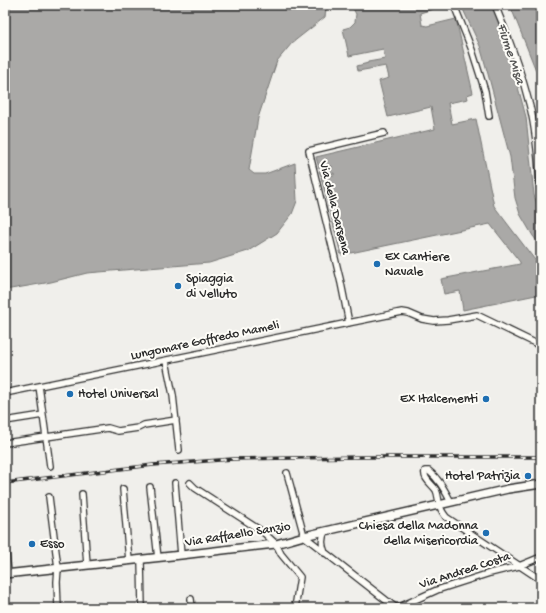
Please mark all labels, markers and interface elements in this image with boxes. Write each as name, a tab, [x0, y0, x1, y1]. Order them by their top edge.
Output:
water label: Fiume Misa	[492, 21, 528, 88]
street label: Via della Darsena	[315, 159, 353, 257]
place label: Ex Cantiere Navale	[385, 250, 450, 280]
marker: Ex Cantiere Navale	[372, 259, 382, 269]
place label: Spiaggia di Velluto	[186, 272, 238, 302]
marker: Spiaggia di Velluto	[173, 281, 183, 291]
street label: Lungomare Goffredo Mameli	[129, 318, 281, 364]
place label: Hotel Universal	[78, 387, 159, 402]
marker: Hotel Universal	[65, 389, 75, 399]
place label: Ex Italcementi	[400, 392, 478, 407]
marker: Ex Italcementi	[481, 394, 491, 404]
place label: Hotel Patrizia	[445, 469, 521, 484]
marker: Hotel Patrizia	[523, 471, 533, 481]
street label: Via Raffaello Sanzio	[183, 519, 292, 551]
place label: Chiesa della Madonna della Misericordia	[359, 519, 479, 549]
marker: Chiesa della Madonna della Misericordia	[481, 528, 491, 538]
place label: Esso	[40, 537, 65, 552]
marker: Esso	[27, 539, 37, 549]
street label: Via Andrea Costa	[417, 549, 513, 593]

